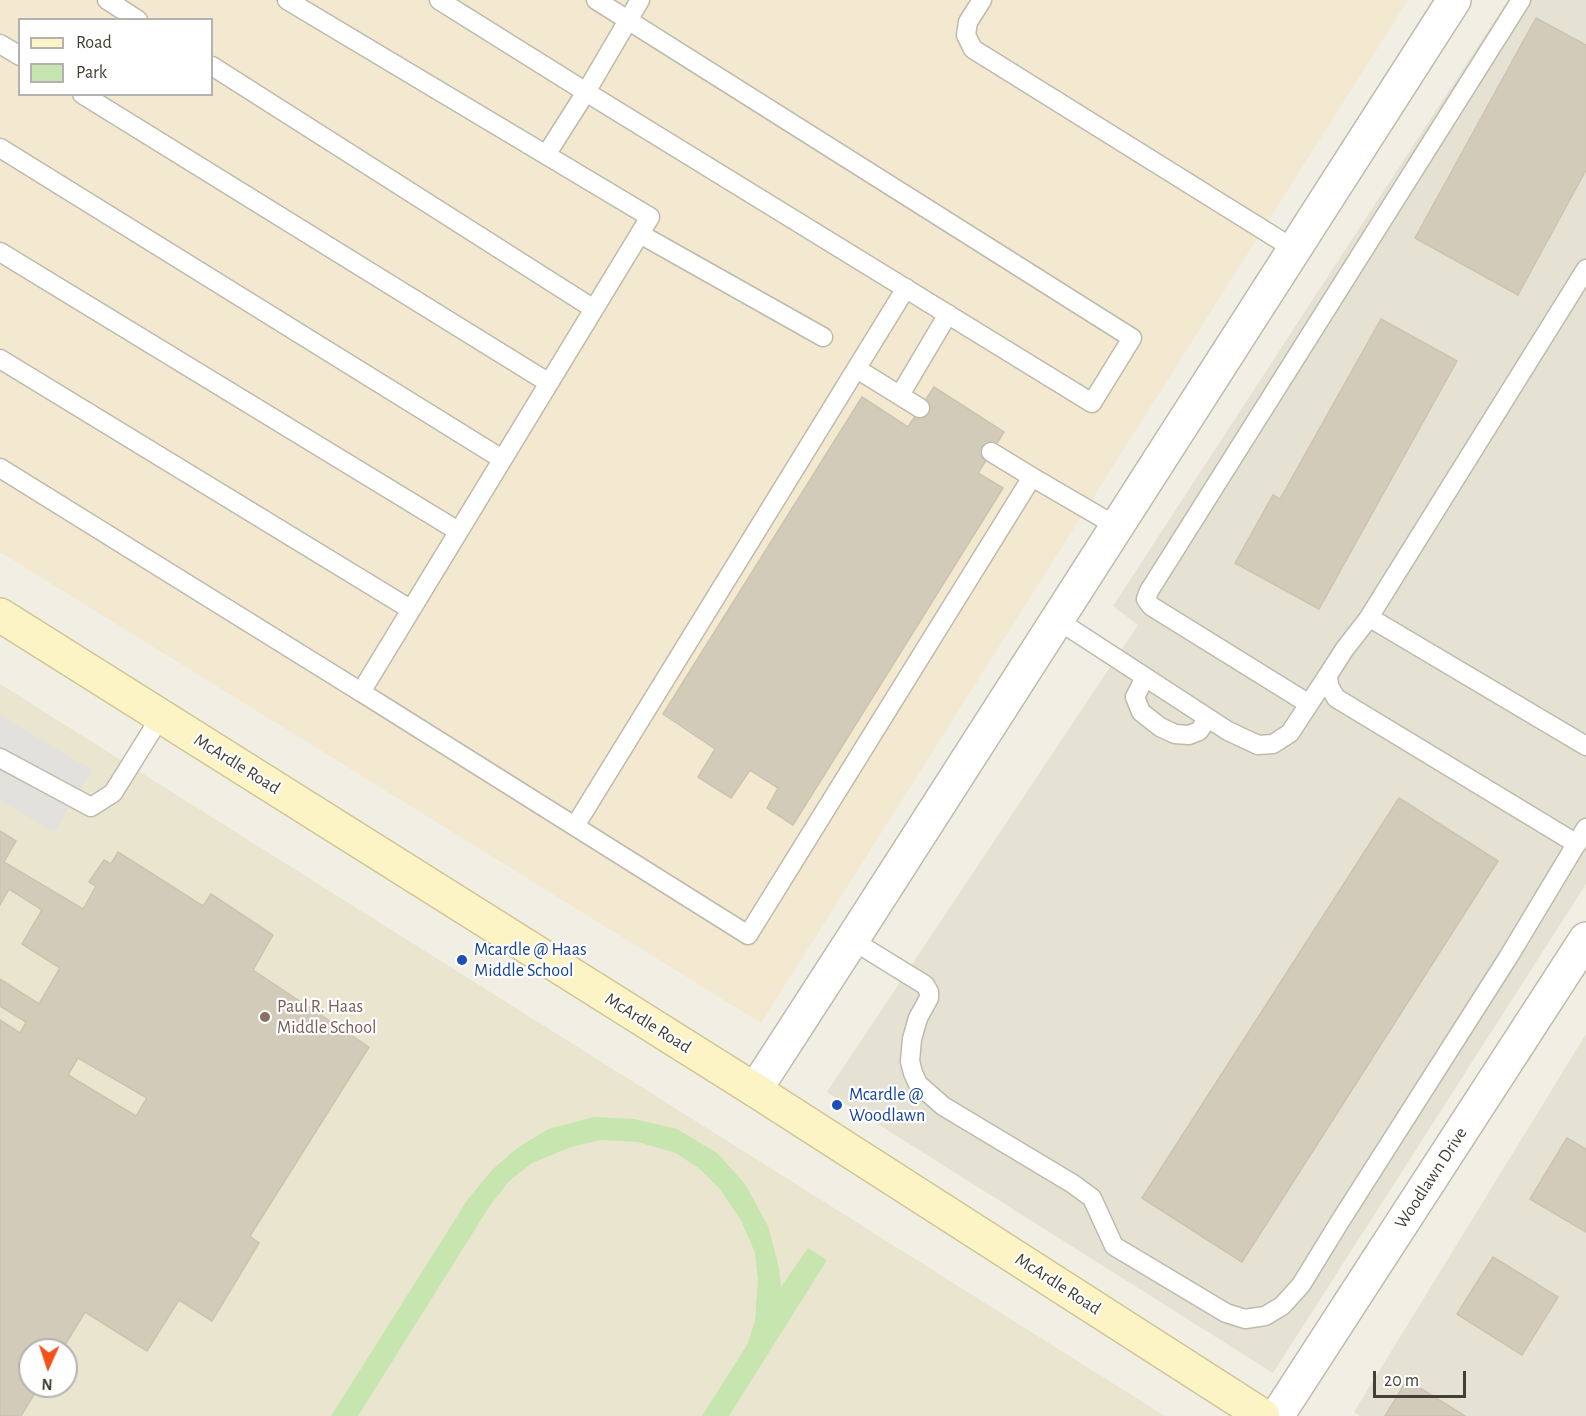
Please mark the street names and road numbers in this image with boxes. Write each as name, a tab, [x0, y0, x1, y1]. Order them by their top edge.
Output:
street label: McArdle Road	[190, 729, 284, 799]
street label: McArdle Road	[601, 988, 695, 1058]
street label: Woodlawn Drive	[1390, 1123, 1472, 1233]
street label: McArdle Road	[1011, 1248, 1105, 1320]

